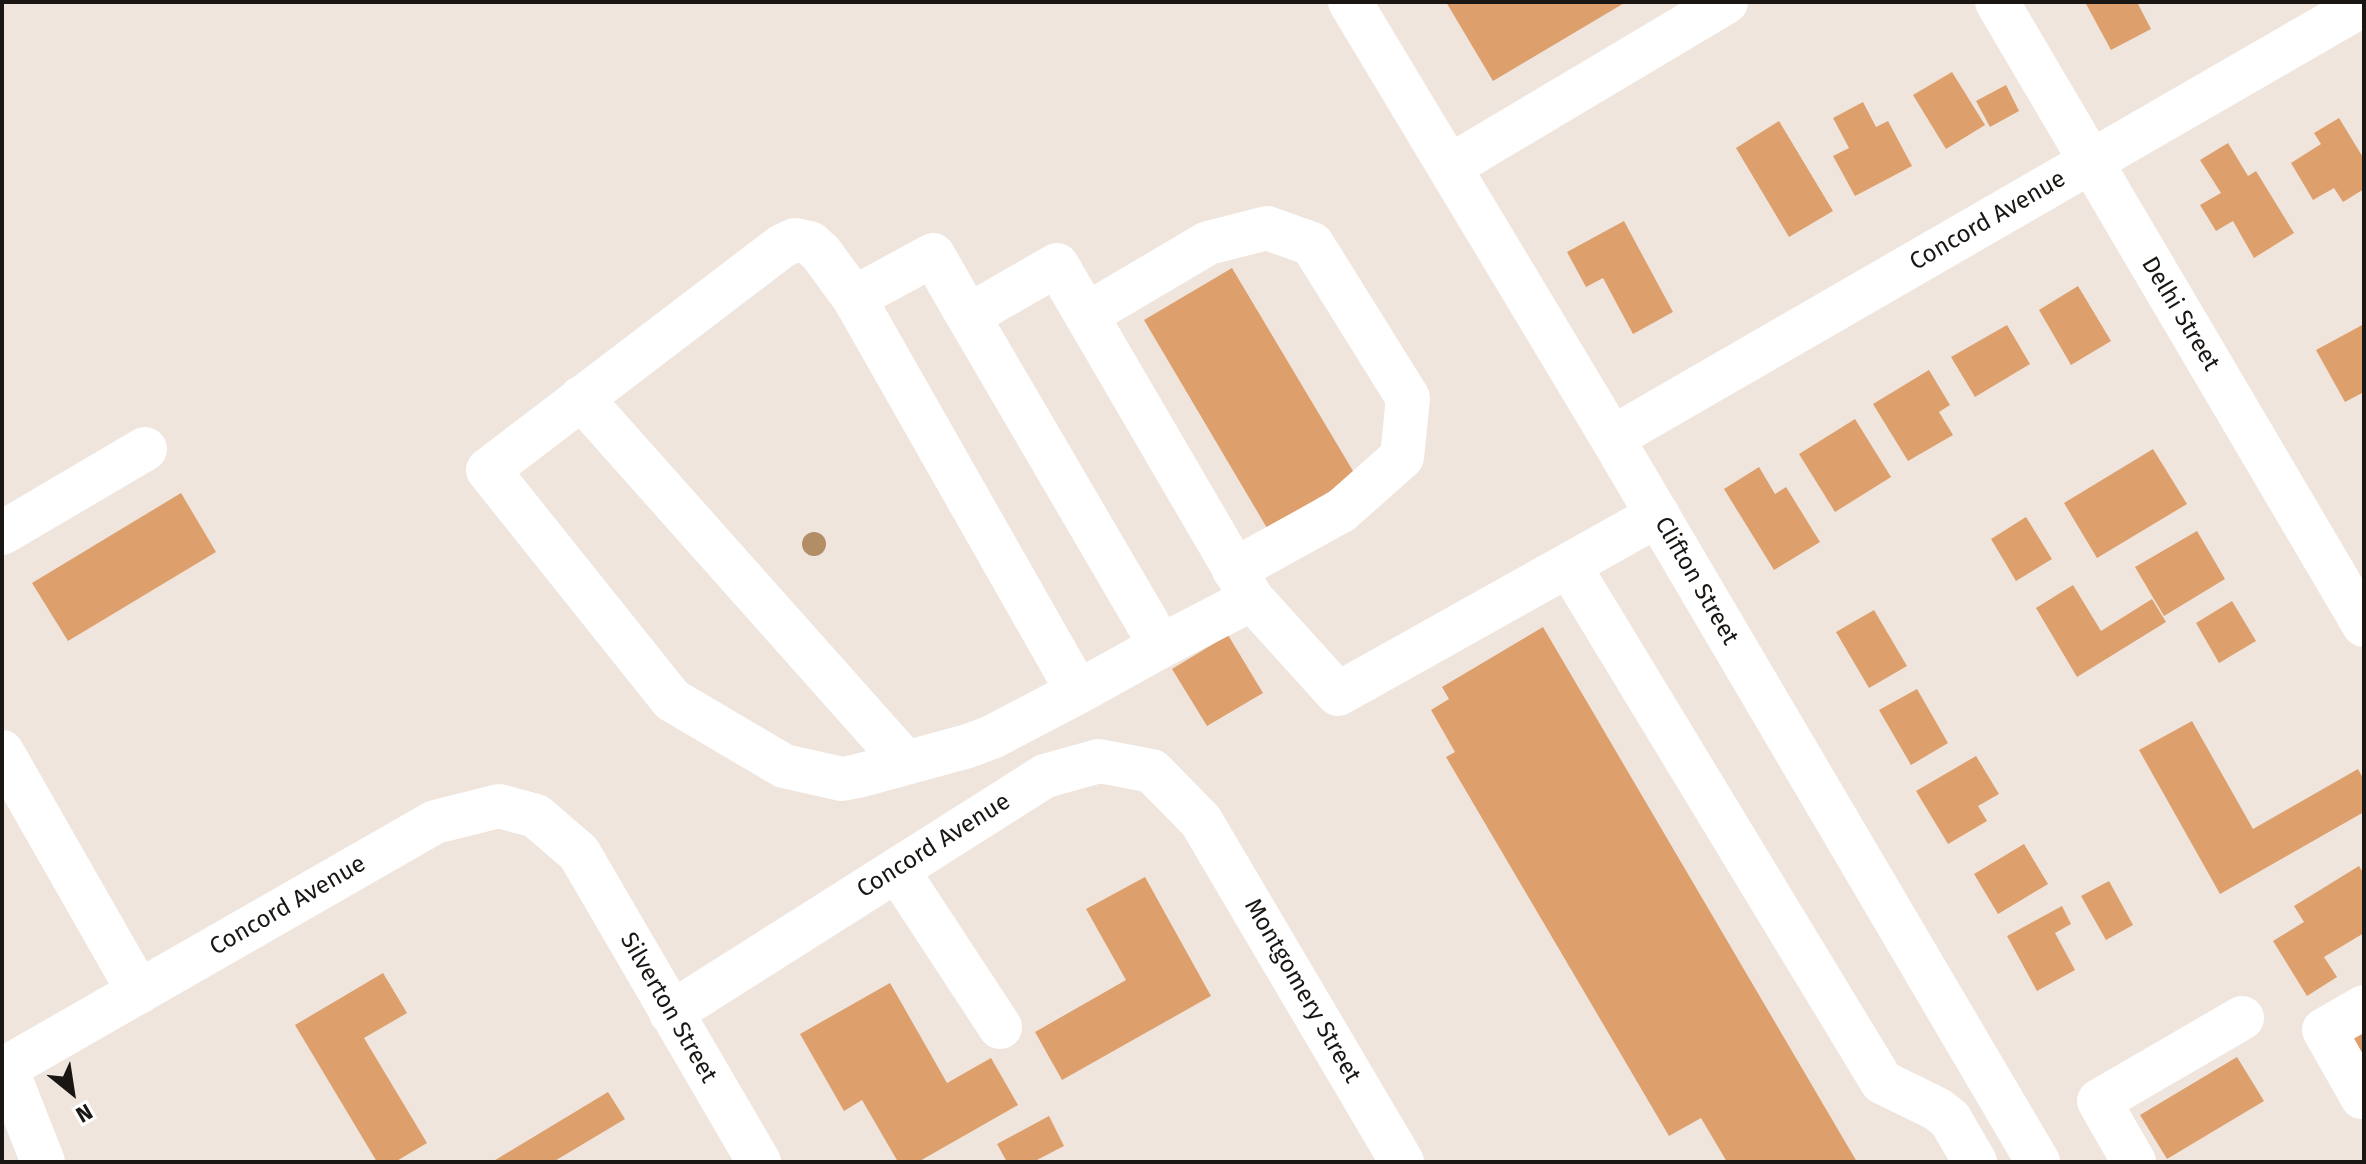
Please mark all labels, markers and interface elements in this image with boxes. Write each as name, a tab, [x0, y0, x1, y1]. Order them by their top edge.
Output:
street label: Concord Avenue	[1905, 165, 2071, 277]
street label: Delhi Street	[2135, 252, 2225, 376]
street label: Clifton Street	[1648, 512, 1744, 650]
street label: Concord Avenue	[852, 787, 1016, 905]
street label: Concord Avenue	[205, 850, 371, 962]
street label: Montgomery Street	[1238, 894, 1366, 1088]
street label: Silverton Street	[613, 928, 723, 1088]
north arrow	[32, 1052, 112, 1132]
text: N	[71, 1098, 97, 1129]

